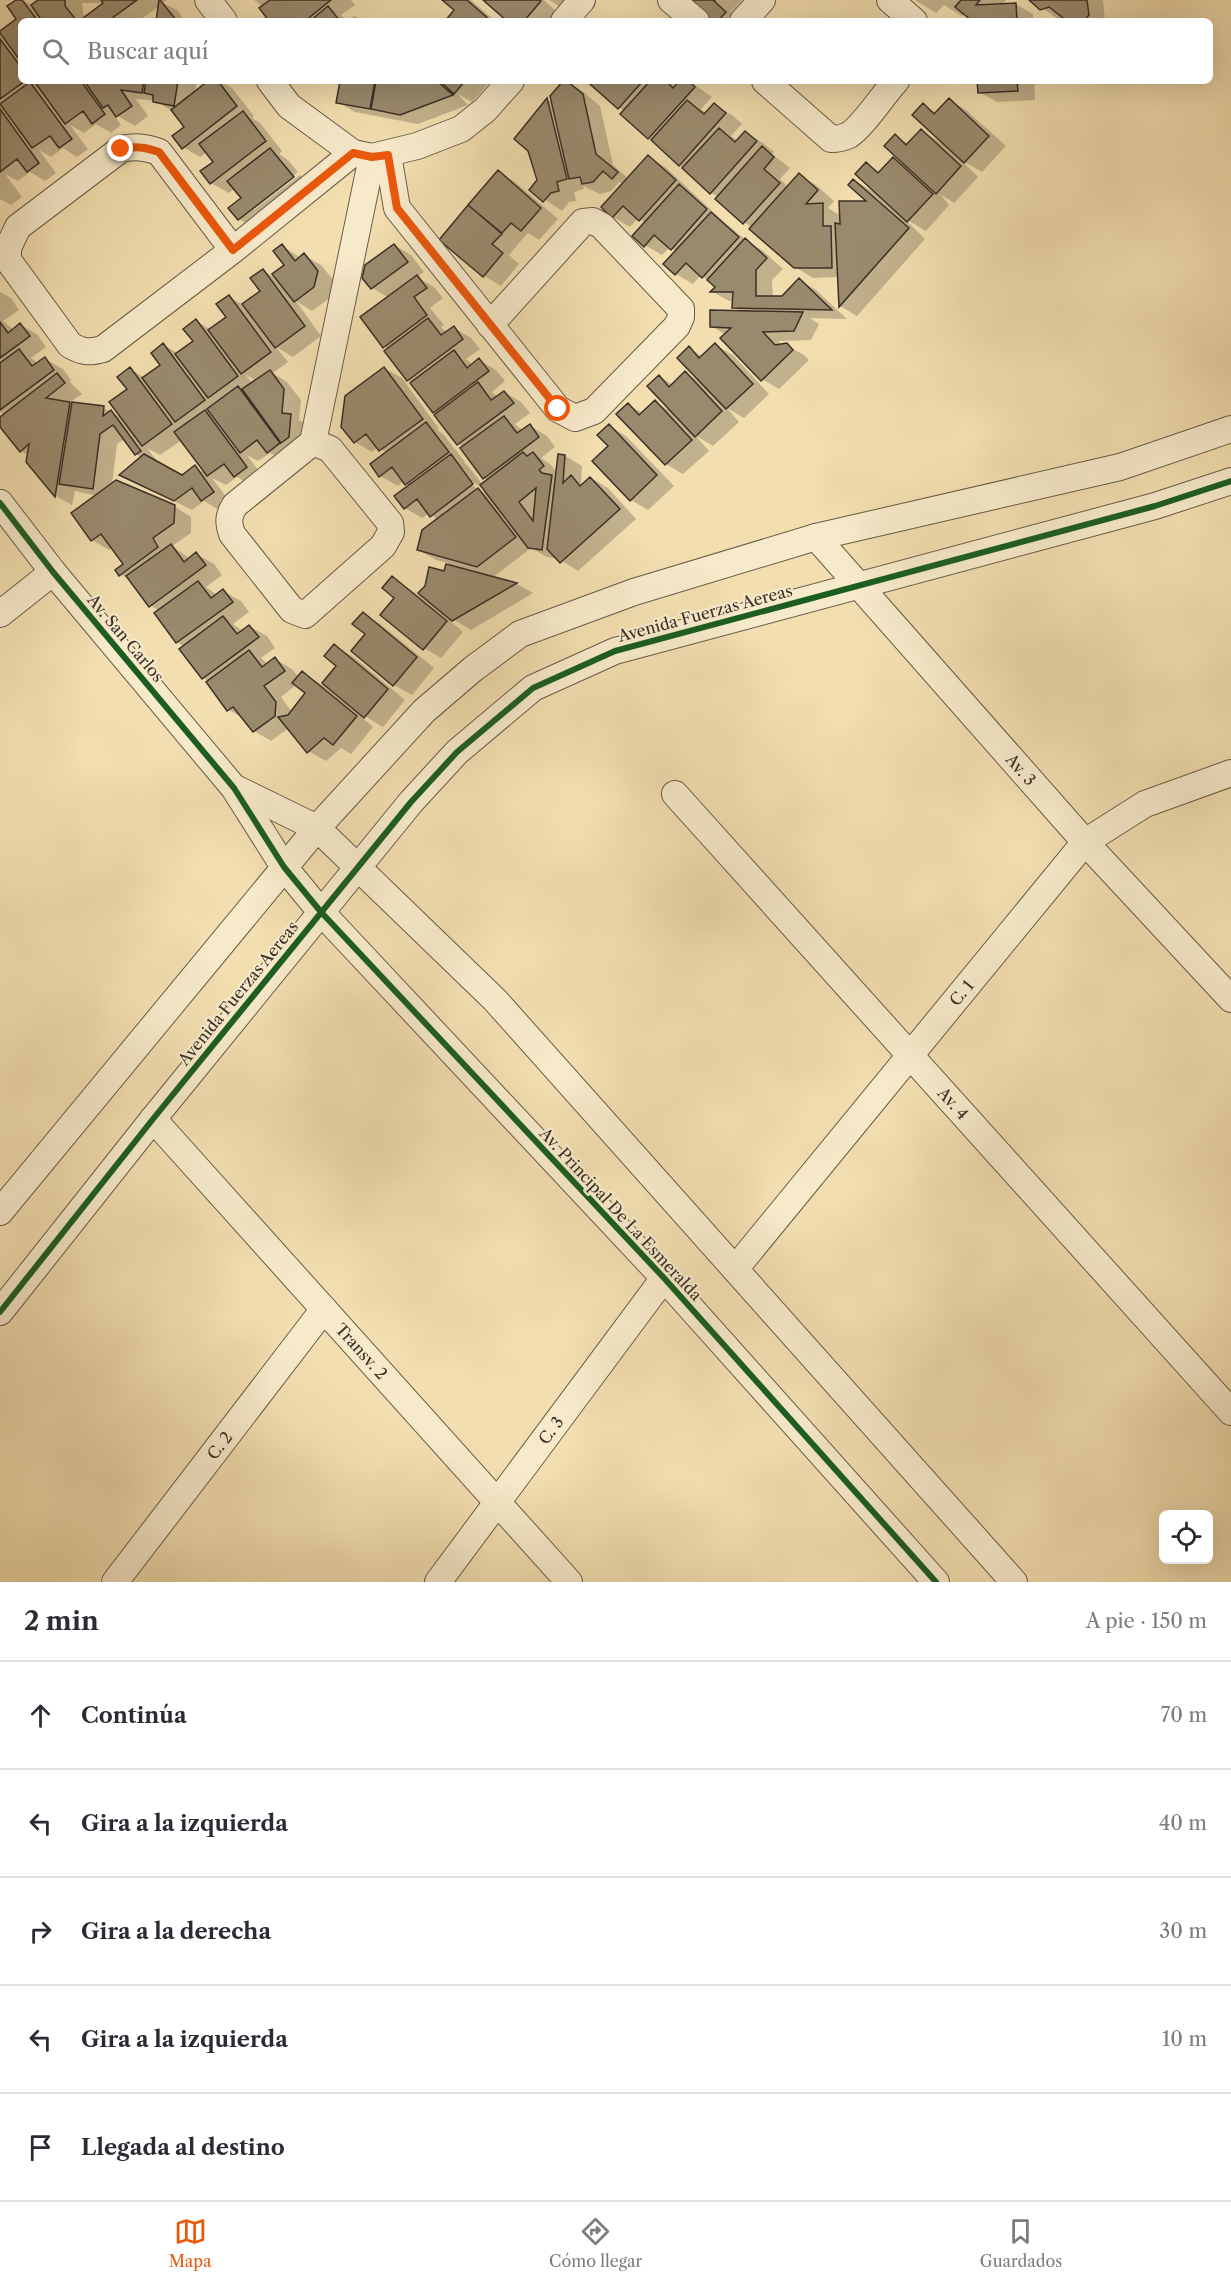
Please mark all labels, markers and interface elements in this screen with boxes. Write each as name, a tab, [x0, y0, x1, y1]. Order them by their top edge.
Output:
search box	[18, 18, 1213, 84]
icon: search	[39, 35, 72, 68]
text: Buscar aquí	[87, 38, 209, 65]
route end	[107, 135, 133, 161]
route start	[544, 395, 570, 421]
street label: Avenida Fuerzas Aereas	[615, 580, 794, 646]
street label: Av. San Carlos	[83, 589, 168, 686]
street label: Av. 3	[1001, 749, 1040, 790]
street label: Avenida Fuerzas Aereas	[173, 917, 302, 1070]
street label: C. 1	[945, 976, 978, 1010]
street label: Av. 4	[933, 1082, 973, 1123]
street label: Av. Principal De La Esmeralda	[535, 1123, 707, 1305]
street label: Transv. 2	[331, 1319, 392, 1383]
street label: C. 3	[534, 1412, 568, 1448]
street label: C. 2	[202, 1427, 237, 1463]
map controls	[1159, 1510, 1213, 1564]
button: locate	[1159, 1510, 1213, 1564]
text: 2 min	[24, 1605, 99, 1637]
text: A pie · 150 m	[1086, 1609, 1207, 1633]
icon: ahead	[24, 1699, 57, 1732]
text: Continúa	[81, 1702, 187, 1729]
text: 70 m	[1161, 1703, 1207, 1727]
icon: left	[24, 1807, 57, 1840]
text: Gira a la izquierda	[81, 1810, 288, 1837]
text: 40 m	[1159, 1811, 1207, 1835]
icon: right	[24, 1915, 57, 1948]
text: Gira a la derecha	[81, 1918, 271, 1945]
text: 30 m	[1159, 1919, 1207, 1943]
icon: left	[24, 2023, 57, 2056]
text: Gira a la izquierda	[81, 2026, 288, 2053]
text: 10 m	[1162, 2027, 1207, 2051]
icon: arrive	[24, 2131, 57, 2164]
text: Llegada al destino	[81, 2134, 285, 2161]
tab: Mapa	[169, 2215, 212, 2271]
tab: Cómo llegar	[549, 2215, 642, 2271]
tab: Guardados	[980, 2215, 1062, 2271]

